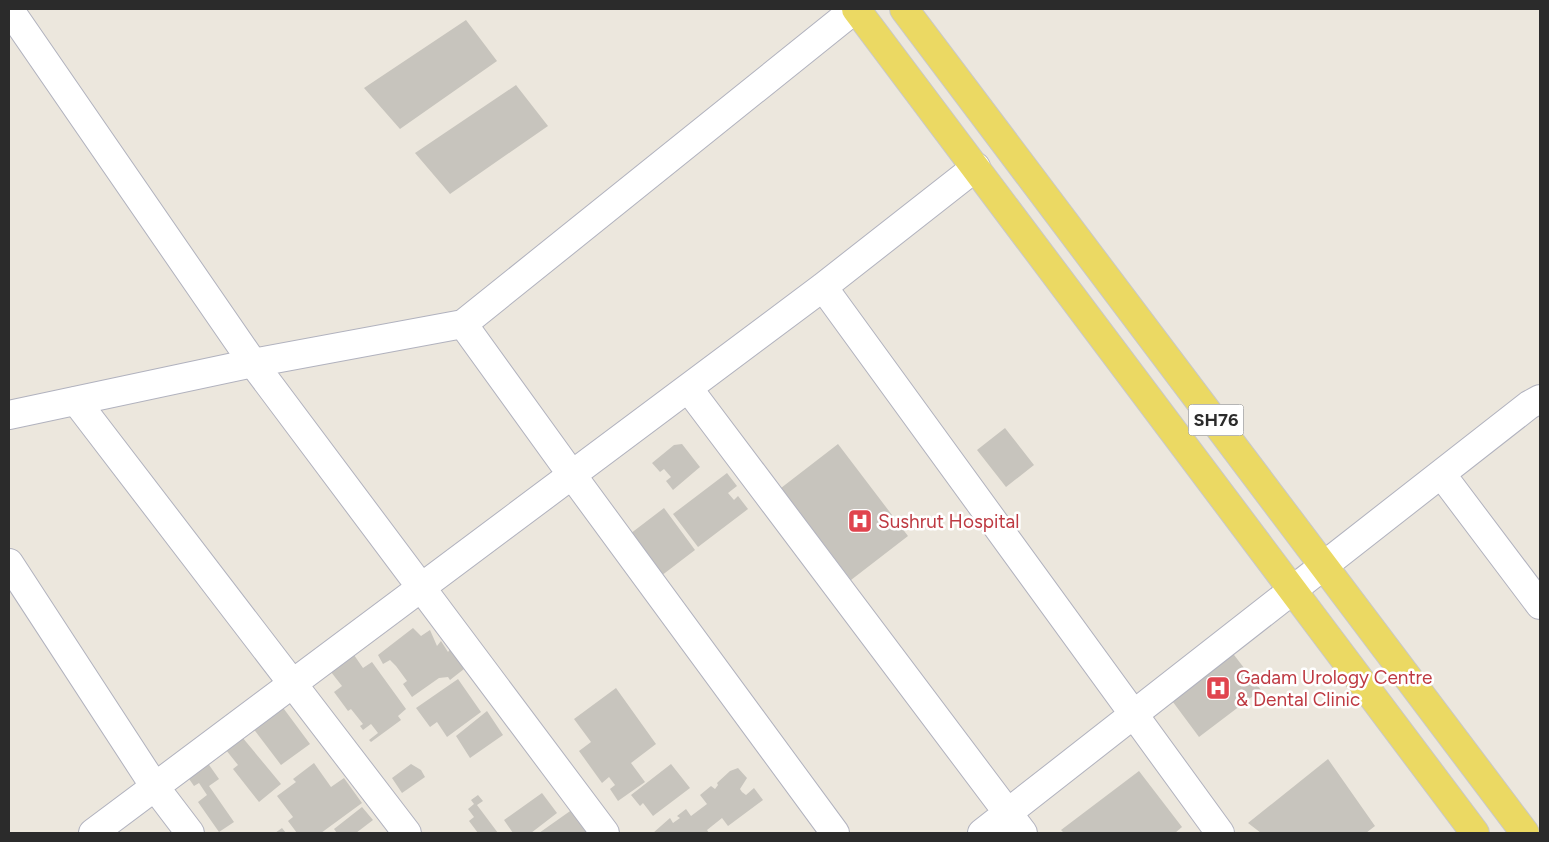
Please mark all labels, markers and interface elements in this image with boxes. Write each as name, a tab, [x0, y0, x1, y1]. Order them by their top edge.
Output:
road number: SH76	[1188, 404, 1244, 436]
hospital icon: Sushrut Hospital	[847, 508, 873, 534]
place label: Sushrut Hospital	[878, 510, 1019, 533]
place label: Gadam Urology Centre & Dental Clinic	[1236, 666, 1432, 711]
hospital icon: Gadam Urology Centre & Dental Clinic	[1205, 675, 1231, 701]

